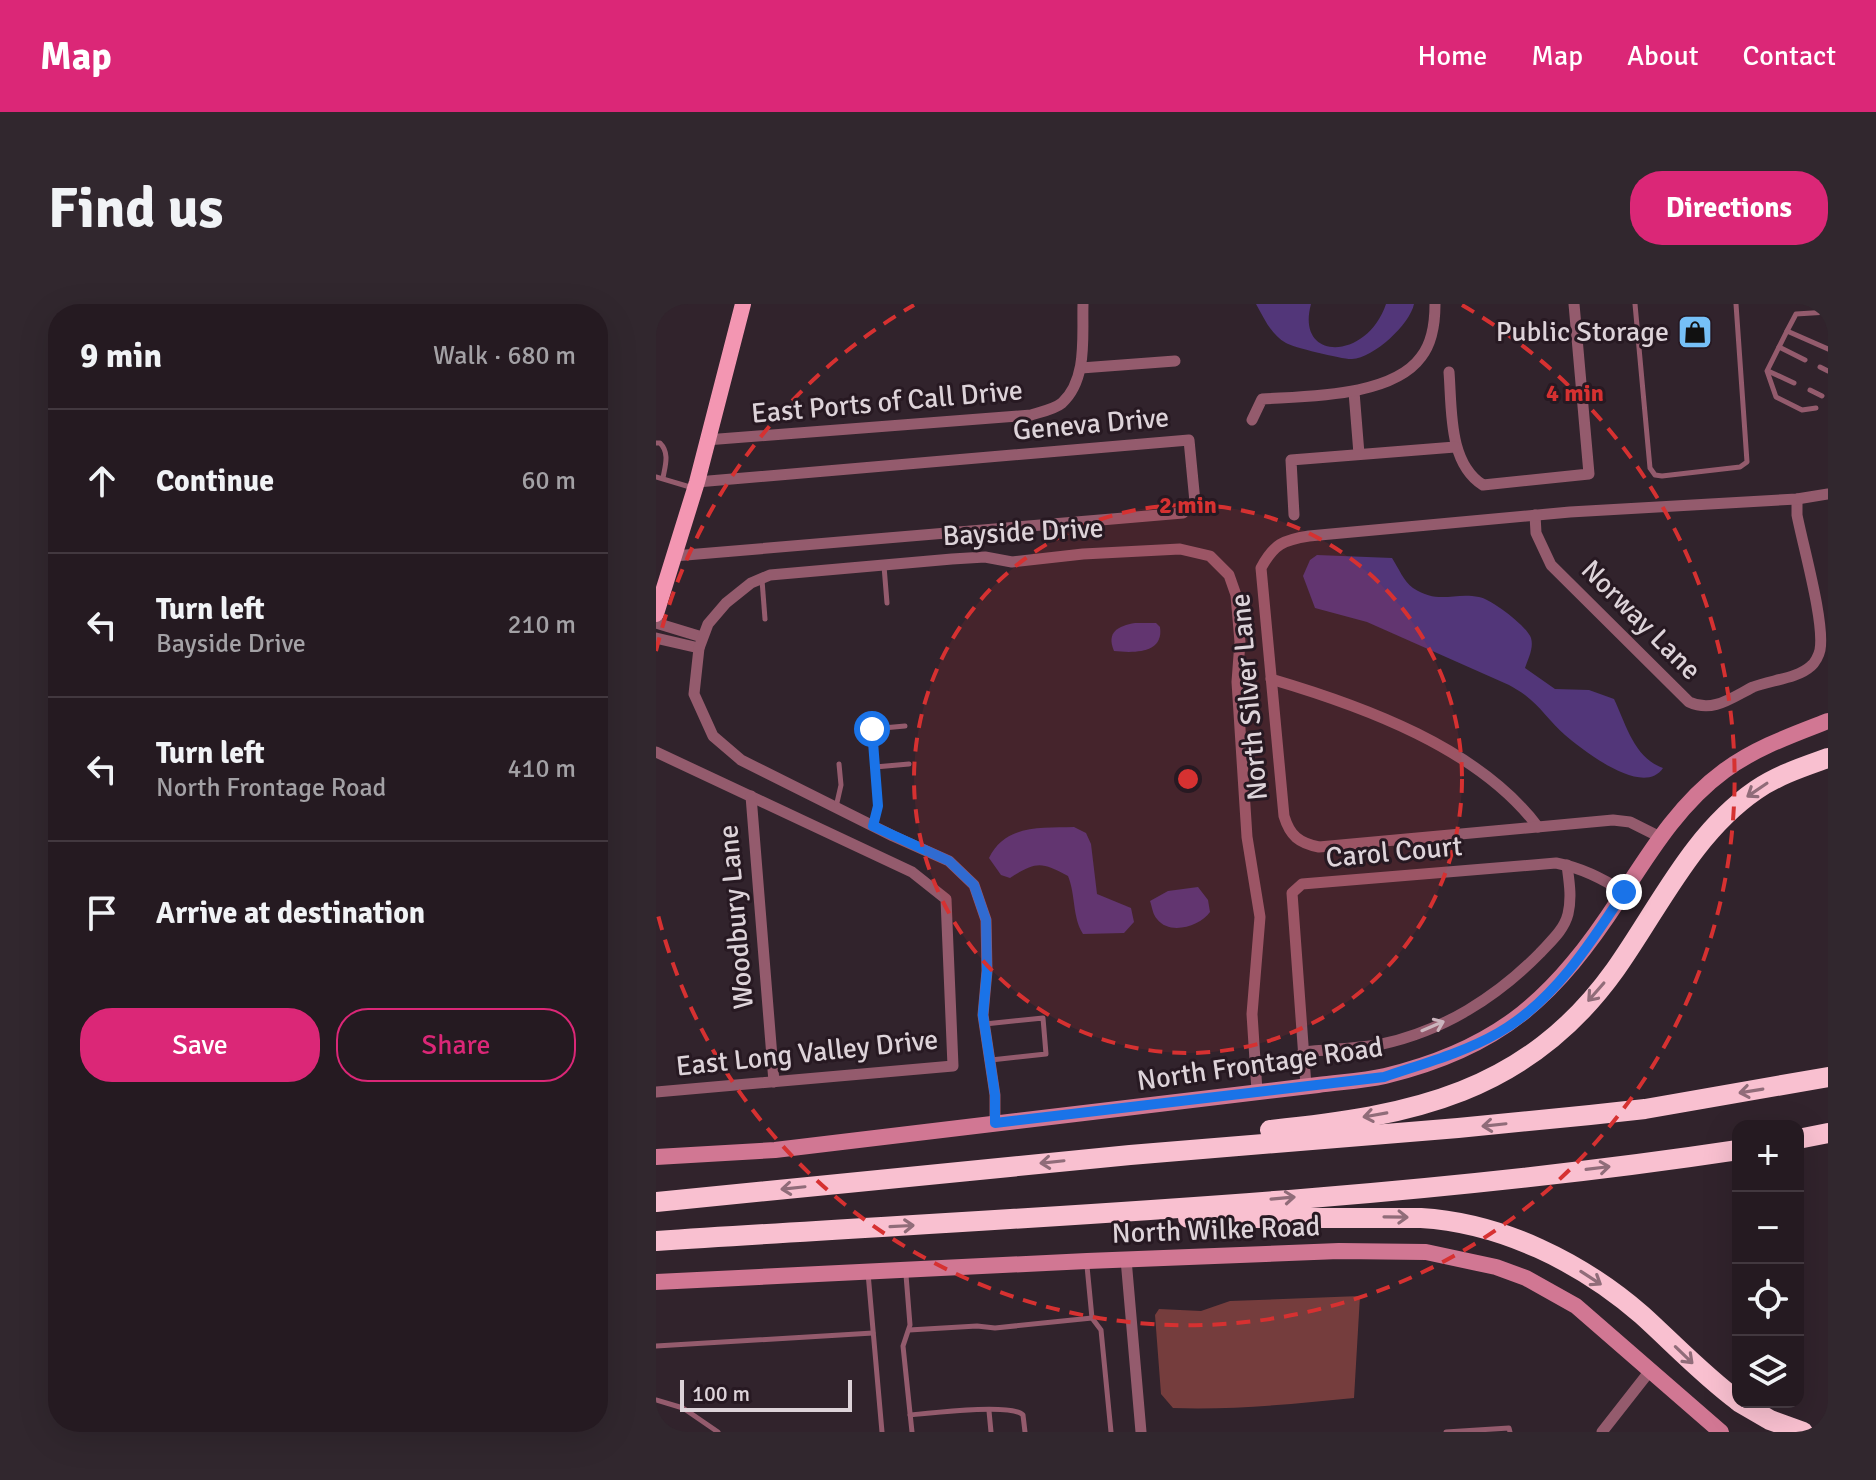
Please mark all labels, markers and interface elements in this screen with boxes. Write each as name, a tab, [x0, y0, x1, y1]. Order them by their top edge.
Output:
text: Map	[40, 33, 112, 80]
text: Home	[1418, 39, 1487, 73]
text: Map	[1531, 39, 1583, 73]
text: About	[1627, 39, 1699, 73]
text: Contact	[1743, 39, 1836, 73]
button: Directions	[1630, 171, 1828, 245]
text: Find us	[48, 174, 223, 243]
shop icon: Public Storage	[1676, 313, 1714, 351]
place label: Public Storage	[1496, 315, 1669, 349]
text: 9 min	[80, 335, 162, 377]
text: Walk · 680 m	[433, 340, 576, 372]
street label: East Ports of Call Drive	[750, 373, 1024, 431]
text: 4 min	[1546, 378, 1604, 408]
street label: Geneva Drive	[1011, 400, 1171, 448]
icon: ahead	[80, 459, 124, 503]
text: Continue	[156, 463, 274, 500]
text: 60 m	[521, 465, 576, 497]
text: 2 min	[1159, 490, 1217, 520]
street label: Bayside Drive	[942, 511, 1104, 553]
street label: Norway Lane	[1574, 553, 1708, 687]
text: Turn left	[156, 591, 265, 628]
street label: North Silver Lane	[1223, 592, 1275, 802]
icon: left	[80, 603, 124, 647]
text: 210 m	[507, 609, 576, 641]
text: Bayside Drive	[156, 628, 306, 660]
route start	[854, 711, 890, 747]
text: Turn left	[156, 735, 265, 772]
icon: left	[80, 747, 124, 791]
text: 410 m	[507, 753, 576, 785]
centre of rings	[1174, 765, 1202, 793]
text: North Frontage Road	[156, 772, 386, 804]
one-way arrow	[1747, 782, 1769, 799]
street label: Woodbury Lane	[711, 823, 761, 1011]
street label: Carol Court	[1324, 829, 1464, 875]
route end	[1606, 874, 1642, 910]
icon: arrive	[80, 891, 124, 935]
text: Arrive at destination	[156, 895, 425, 932]
one-way arrow	[1588, 981, 1606, 1002]
button: Save	[80, 1008, 320, 1082]
button: Share	[336, 1008, 576, 1082]
one-way arrow	[1420, 1017, 1445, 1032]
street label: East Long Valley Drive	[674, 1022, 940, 1084]
street label: North Frontage Road	[1135, 1030, 1385, 1098]
one-way arrow	[1739, 1085, 1764, 1100]
one-way arrow	[1362, 1109, 1388, 1124]
one-way arrow	[1481, 1117, 1507, 1132]
map controls	[1732, 1120, 1804, 1408]
button: +	[1732, 1120, 1804, 1192]
one-way arrow	[1039, 1155, 1066, 1170]
one-way arrow	[1584, 1161, 1611, 1176]
one-way arrow	[780, 1181, 807, 1196]
one-way arrow	[1269, 1191, 1296, 1206]
button: −	[1732, 1192, 1804, 1264]
street label: North Wilke Road	[1111, 1209, 1321, 1251]
one-way arrow	[1382, 1209, 1409, 1225]
one-way arrow	[888, 1218, 915, 1233]
button: locate	[1732, 1264, 1804, 1336]
one-way arrow	[1579, 1270, 1602, 1286]
button: layers	[1732, 1336, 1804, 1408]
one-way arrow	[1674, 1345, 1693, 1364]
scale bar	[680, 1376, 852, 1412]
text: 100 m	[692, 1380, 750, 1407]

